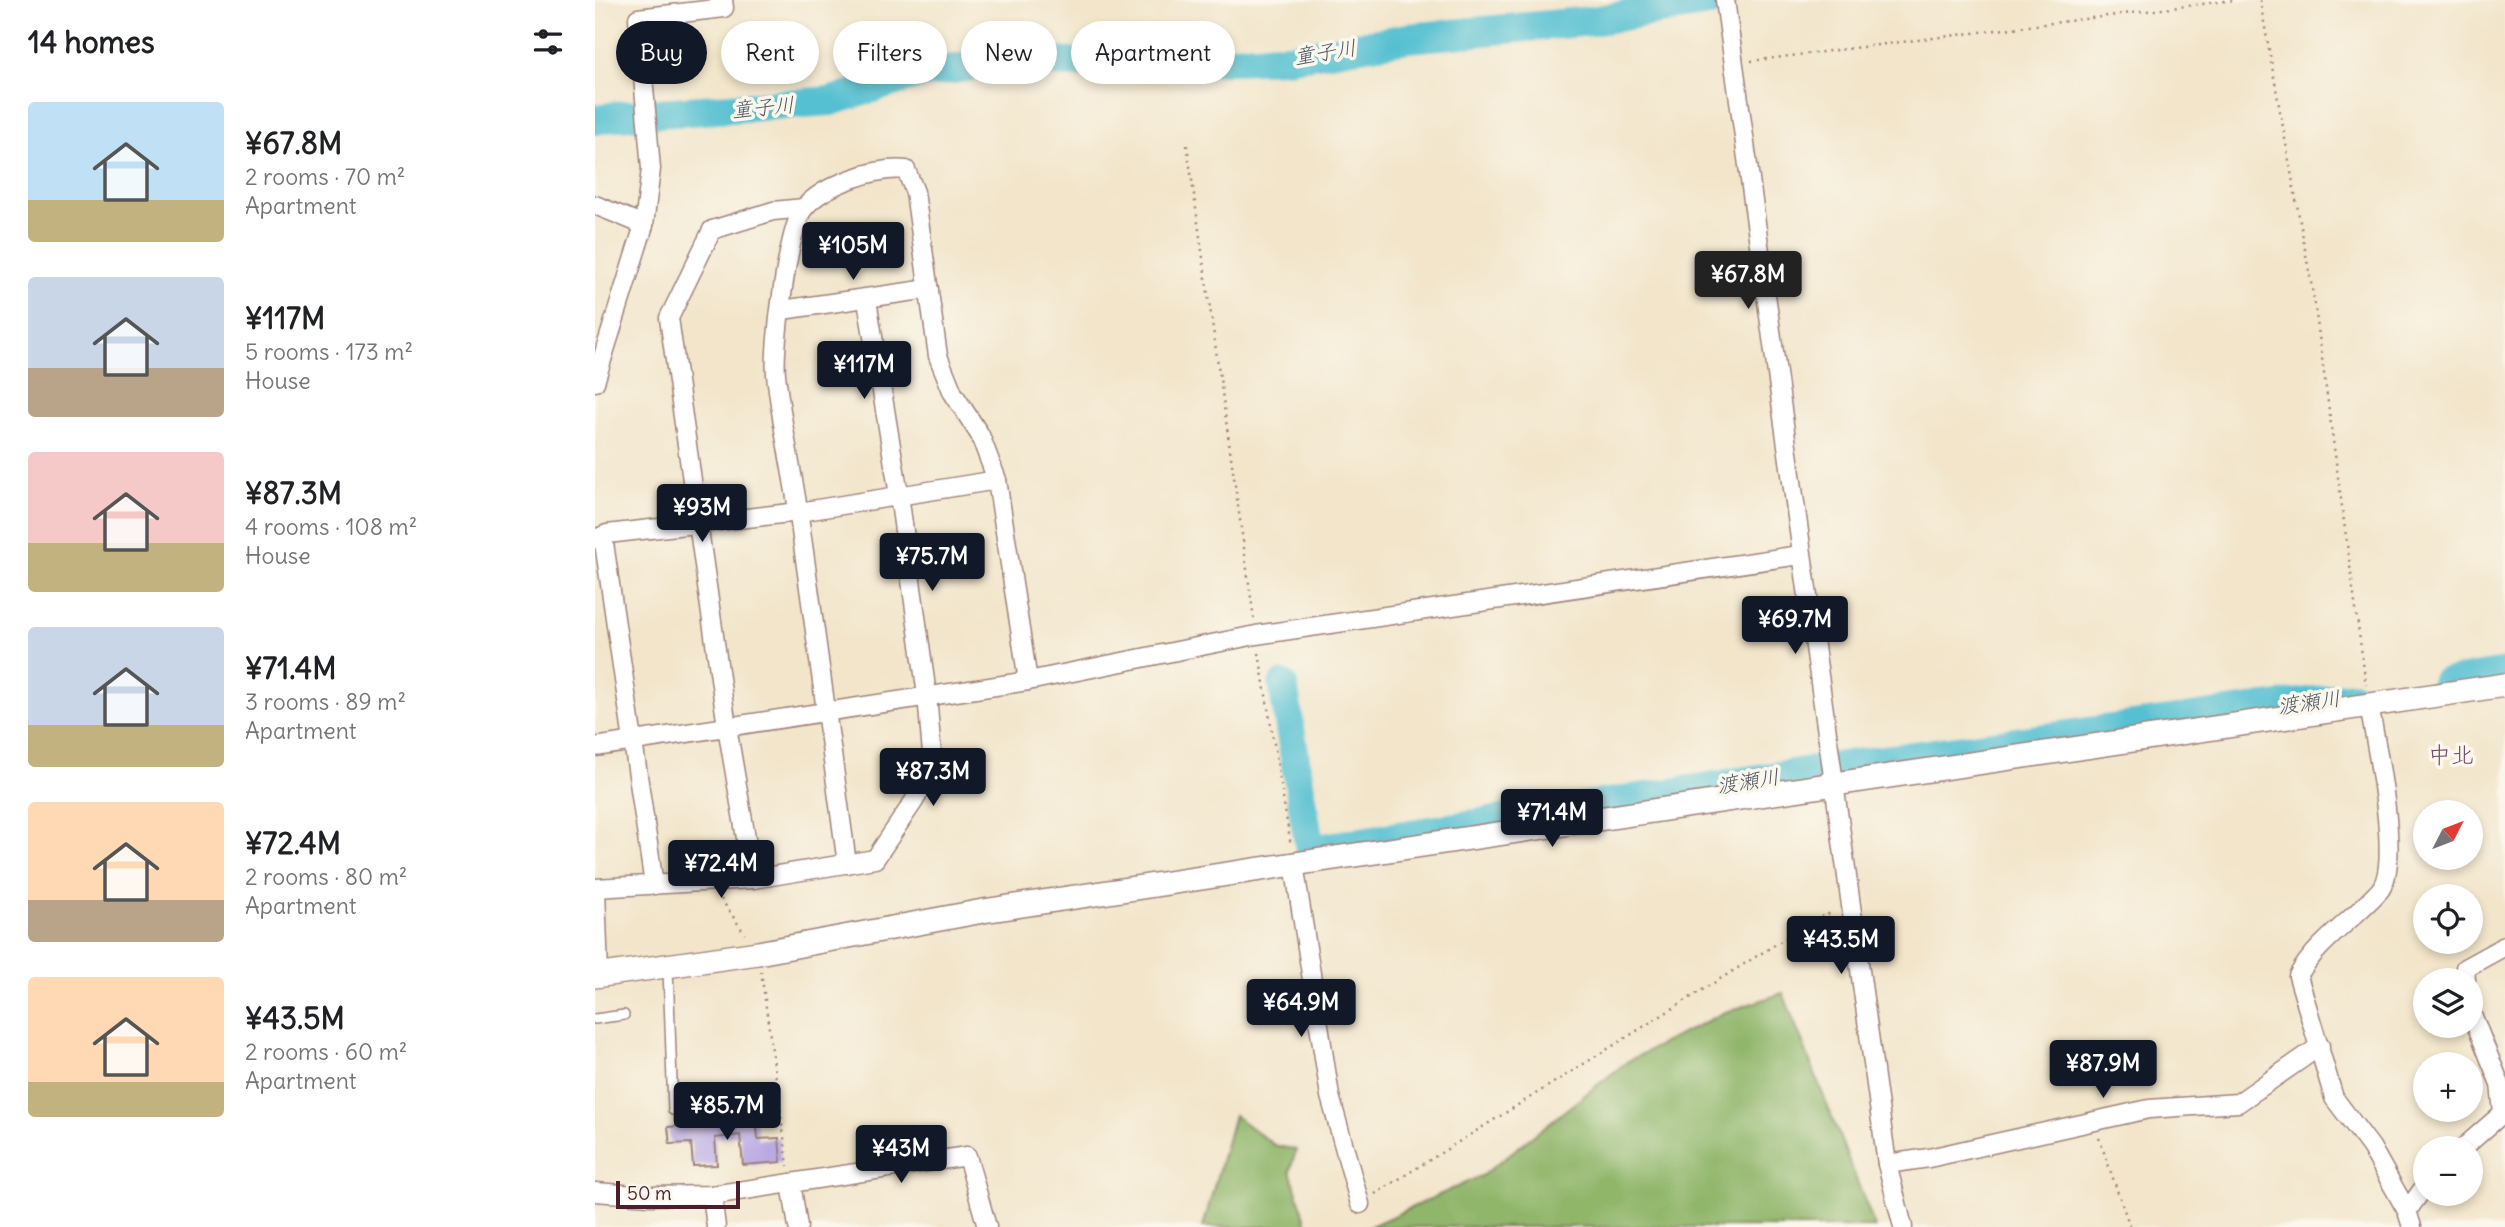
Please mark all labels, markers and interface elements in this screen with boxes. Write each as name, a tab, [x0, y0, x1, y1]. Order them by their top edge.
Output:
chip: Buy	[616, 21, 707, 84]
chip: Rent	[721, 21, 819, 84]
chip: Filters	[833, 21, 947, 84]
chip: New	[961, 21, 1057, 84]
chip: Apartment	[1071, 21, 1235, 84]
text: 14 homes	[28, 23, 155, 61]
icon: filters	[529, 23, 567, 61]
water label: 童子川	[1292, 34, 1358, 70]
water label: 童子川	[730, 91, 796, 123]
text: ¥67.8M	[245, 124, 342, 162]
icon: home	[84, 130, 168, 214]
text: 2 rooms · 70 m²	[245, 162, 405, 191]
text: Apartment	[245, 191, 357, 220]
pin: ¥105M	[804, 222, 902, 282]
text: ¥105M	[818, 230, 888, 259]
pin: ¥67.8M	[1691, 252, 1805, 311]
text: ¥67.8M	[1711, 259, 1785, 288]
text: ¥117M	[245, 299, 325, 337]
icon: home	[84, 305, 168, 389]
text: 5 rooms · 173 m²	[245, 337, 413, 366]
pin: ¥117M	[815, 342, 913, 401]
text: ¥117M	[833, 349, 895, 378]
text: House	[245, 366, 311, 395]
text: ¥87.3M	[245, 474, 342, 512]
icon: home	[84, 480, 168, 564]
pin: ¥93M	[661, 484, 743, 544]
text: ¥93M	[673, 492, 731, 521]
text: 4 rooms · 108 m²	[245, 512, 417, 541]
pin: ¥75.7M	[875, 534, 989, 593]
text: House	[245, 541, 311, 570]
text: ¥75.7M	[896, 541, 968, 570]
pin: ¥69.7M	[1738, 596, 1852, 656]
text: ¥69.7M	[1758, 604, 1832, 633]
text: ¥71.4M	[245, 649, 337, 687]
icon: home	[84, 655, 168, 739]
water label: 渡瀬川	[2276, 684, 2342, 720]
text: 3 rooms · 89 m²	[245, 687, 406, 716]
text: Apartment	[245, 716, 357, 745]
district label: 中北	[2428, 740, 2474, 769]
pin: ¥87.3M	[876, 748, 990, 808]
text: ¥87.3M	[896, 756, 970, 785]
water label: 渡瀬川	[1715, 763, 1781, 799]
pin: ¥71.4M	[1495, 790, 1609, 849]
text: ¥71.4M	[1517, 797, 1587, 826]
north arrow	[2413, 800, 2483, 870]
map controls	[2413, 800, 2483, 1206]
text: ¥72.4M	[245, 824, 341, 862]
icon: home	[84, 830, 168, 914]
pin: ¥72.4M	[664, 841, 778, 900]
text: ¥72.4M	[684, 848, 758, 877]
text: 2 rooms · 80 m²	[245, 862, 407, 891]
button: locate	[2413, 884, 2483, 954]
text: Apartment	[245, 891, 357, 920]
pin: ¥43.5M	[1784, 916, 1898, 976]
text: ¥43.5M	[1803, 924, 1879, 953]
button: layers	[2413, 968, 2483, 1038]
pin: ¥64.9M	[1244, 979, 1358, 1039]
text: ¥64.9M	[1263, 987, 1339, 1016]
text: ¥43.5M	[245, 999, 345, 1037]
icon: home	[84, 1005, 168, 1089]
text: 2 rooms · 60 m²	[245, 1037, 407, 1066]
pin: ¥87.9M	[2046, 1040, 2160, 1100]
text: ¥87.9M	[2066, 1048, 2140, 1077]
button: +	[2413, 1052, 2483, 1122]
text: Apartment	[245, 1066, 357, 1095]
pin: ¥85.7M	[670, 1082, 784, 1142]
text: ¥85.7M	[690, 1090, 764, 1119]
pin: ¥43M	[860, 1126, 942, 1185]
text: ¥43M	[872, 1133, 930, 1162]
button: −	[2413, 1136, 2483, 1206]
scale bar	[616, 1178, 740, 1210]
text: 50 m	[627, 1181, 672, 1205]

